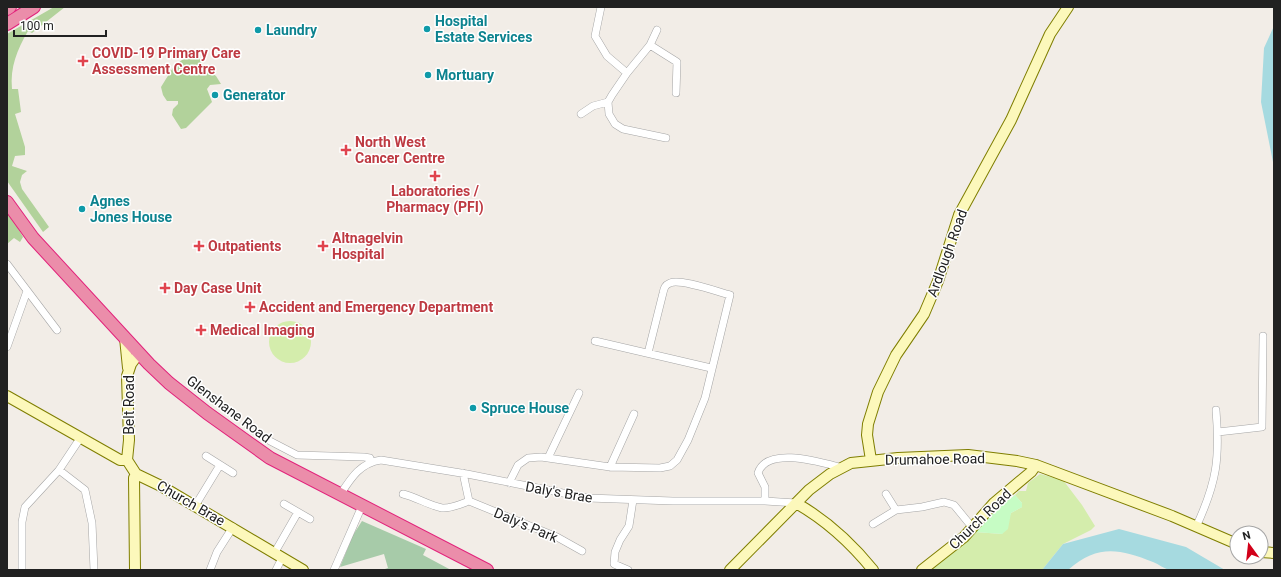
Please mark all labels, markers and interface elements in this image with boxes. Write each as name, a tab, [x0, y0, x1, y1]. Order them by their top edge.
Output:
scale bar	[14, 12, 106, 38]
place label: Hospital Estate Services	[435, 13, 532, 45]
text: 100 m	[20, 19, 54, 33]
place label: Laundry	[266, 22, 318, 38]
marker: Hospital Estate Services	[422, 24, 432, 34]
marker: Laundry	[253, 25, 263, 35]
place label: COVID-19 Primary Care Assessment Centre	[92, 45, 241, 77]
marker: COVID-19 Primary Care Assessment Centre	[77, 55, 89, 67]
place label: Mortuary	[436, 67, 495, 83]
marker: Mortuary	[423, 70, 433, 80]
place label: Generator	[223, 87, 286, 103]
marker: Generator	[210, 90, 220, 100]
place label: North West Cancer Centre	[355, 134, 445, 166]
marker: North West Cancer Centre	[340, 144, 352, 156]
marker: Laboratories / Pharmacy (PFI)	[430, 171, 440, 181]
place label: Laboratories / Pharmacy (PFI)	[386, 183, 484, 216]
place label: Agnes Jones House	[90, 193, 173, 225]
marker: Agnes Jones House	[77, 204, 87, 214]
street label: Ardlough Road	[924, 207, 970, 299]
place label: Altnagelvin Hospital	[332, 230, 403, 262]
place label: Outpatients	[208, 238, 281, 254]
marker: Outpatients	[193, 240, 205, 252]
marker: Altnagelvin Hospital	[317, 240, 329, 252]
place label: Day Case Unit	[174, 280, 262, 296]
marker: Day Case Unit	[159, 282, 171, 294]
place label: Accident and Emergency Department	[259, 299, 493, 315]
marker: Accident and Emergency Department	[244, 301, 256, 313]
place label: Medical Imaging	[210, 322, 315, 338]
marker: Medical Imaging	[195, 324, 207, 336]
street label: Glenshane Road	[184, 372, 274, 446]
street label: Belt Road	[121, 375, 137, 435]
place label: Spruce House	[481, 400, 570, 416]
marker: Spruce House	[468, 403, 478, 413]
street label: Drumahoe Road	[885, 450, 985, 468]
street label: Church Brae	[154, 477, 228, 529]
street label: Daly's Brae	[524, 478, 594, 506]
street label: Church Road	[946, 486, 1014, 552]
street label: Daly's Park	[492, 504, 561, 546]
north arrow	[1229, 525, 1269, 565]
text: N	[1241, 528, 1252, 543]

